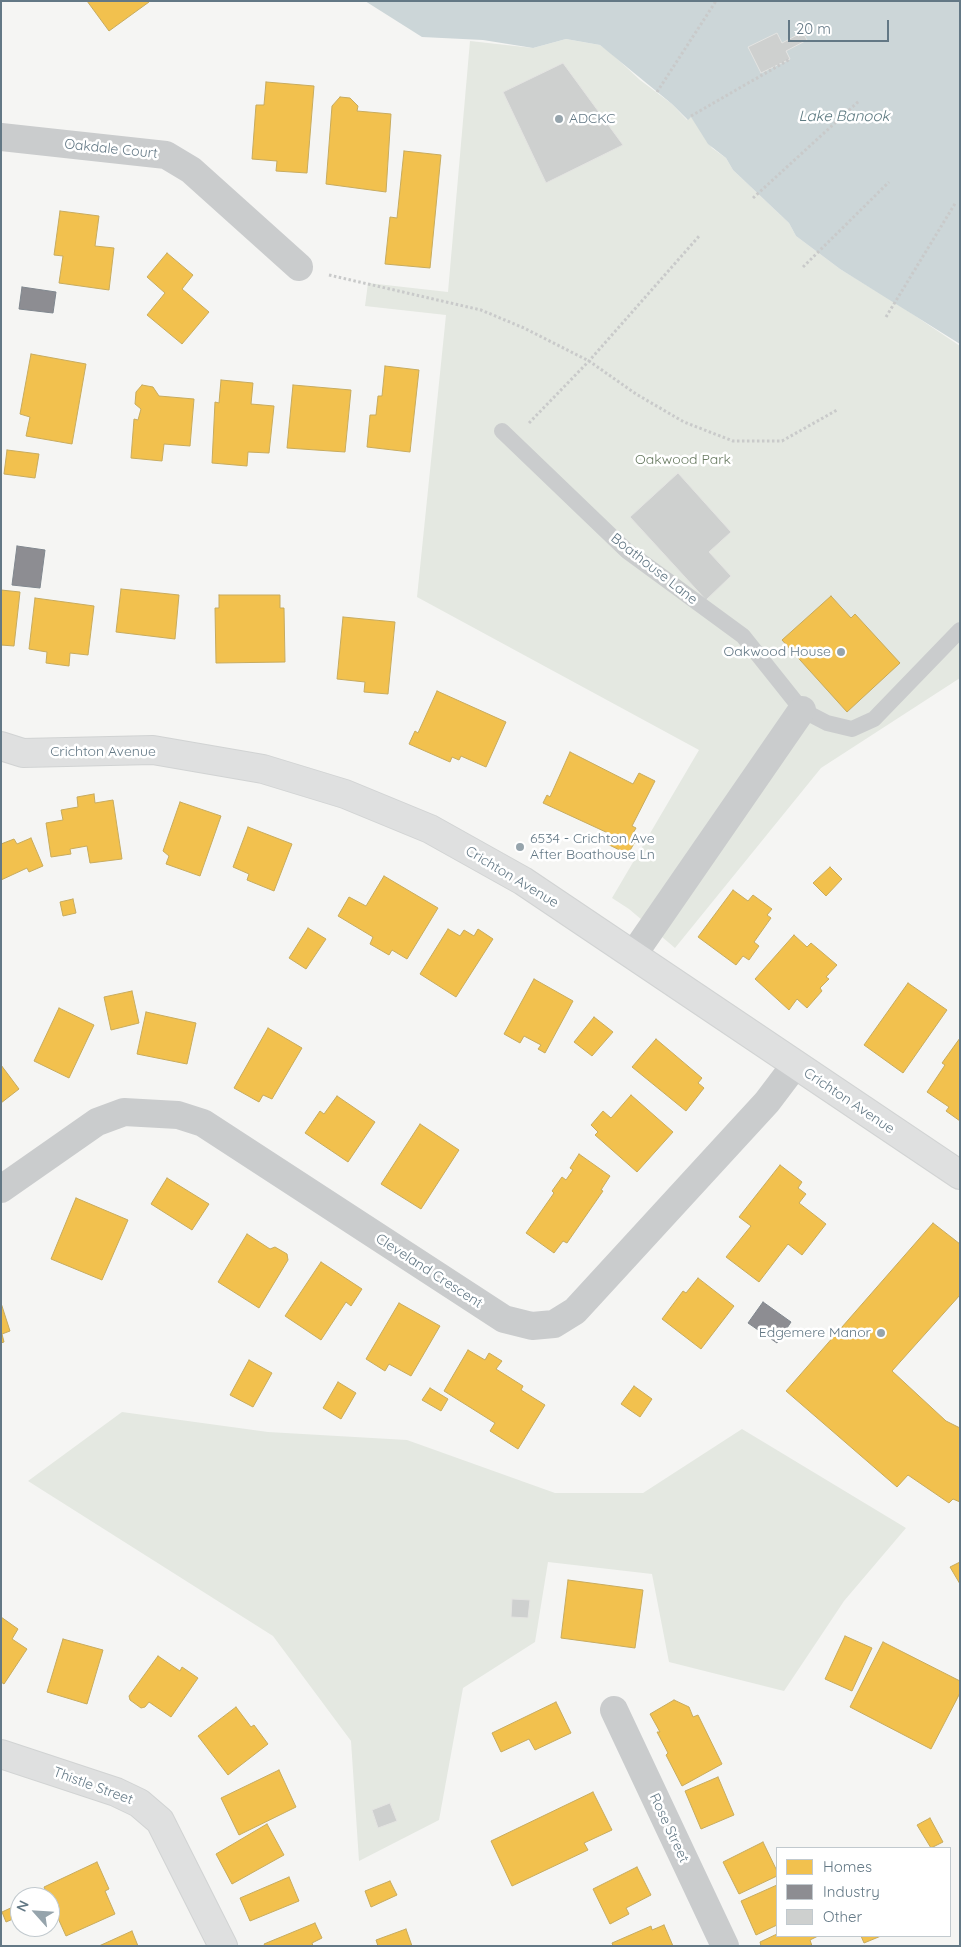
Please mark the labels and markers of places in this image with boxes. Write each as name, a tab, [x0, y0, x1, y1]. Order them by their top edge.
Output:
place label: ADCKC	[569, 111, 615, 127]
marker: ADCKC	[553, 113, 565, 125]
place label: Oakwood House	[724, 644, 831, 660]
marker: Oakwood House	[835, 646, 847, 658]
place label: 6534 - Crichton Ave After Boathouse Ln	[530, 831, 655, 864]
marker: 6534 - Crichton Ave After Boathouse Ln	[514, 841, 526, 853]
place label: Edgemere Manor	[759, 1325, 871, 1341]
marker: Edgemere Manor	[875, 1327, 887, 1339]

